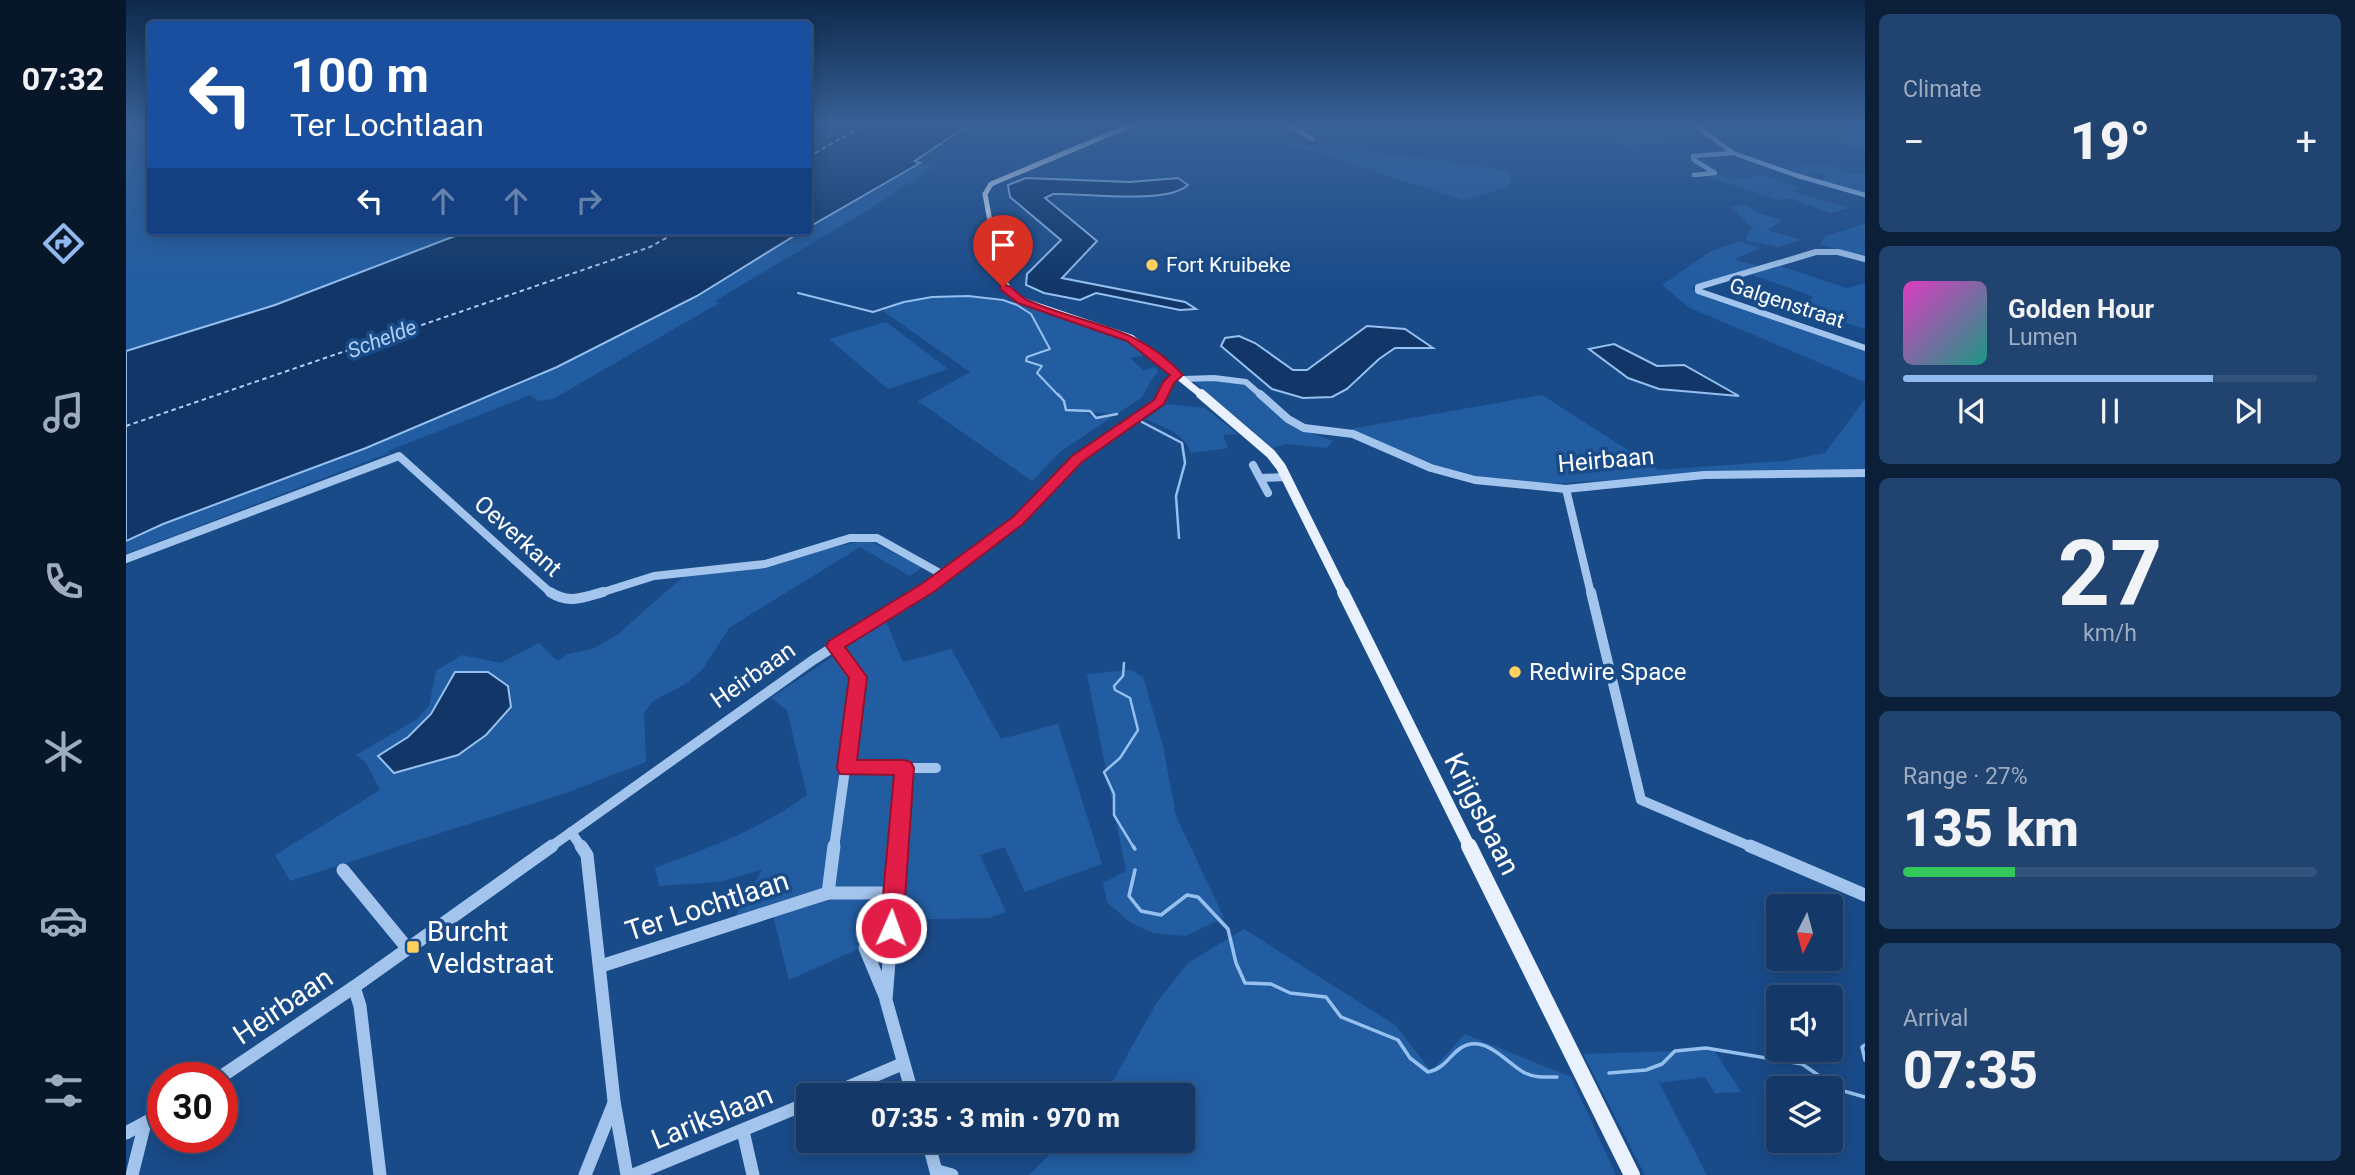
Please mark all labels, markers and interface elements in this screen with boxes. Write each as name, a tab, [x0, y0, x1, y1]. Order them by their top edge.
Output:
text: 100 m	[290, 47, 429, 104]
icon: left	[175, 49, 266, 140]
text: 07:32	[22, 60, 104, 98]
text: Climate	[1903, 76, 1982, 103]
text: Ter Lochtlaan	[290, 106, 484, 144]
text: 19°	[2070, 111, 2150, 172]
text: −	[1903, 120, 1925, 164]
text: +	[2295, 120, 2317, 164]
icon: left	[351, 182, 389, 220]
icon: ahead	[424, 182, 462, 220]
icon: ahead	[497, 182, 535, 220]
icon: right	[570, 182, 608, 220]
pin	[973, 215, 1033, 287]
icon: directions	[39, 219, 88, 268]
icon: arrive	[984, 226, 1022, 264]
place label: Fort Kruibeke	[1166, 253, 1291, 277]
marker: Fort Kruibeke	[1144, 257, 1160, 273]
street label: Galgenstraat	[1726, 273, 1848, 333]
text: Golden Hour	[2008, 294, 2154, 324]
water label: Schelde	[344, 315, 420, 363]
text: Lumen	[2008, 324, 2078, 351]
icon: music	[39, 388, 88, 437]
icon: previous	[1953, 392, 1991, 430]
icon: pause	[2091, 392, 2129, 430]
icon: next	[2229, 392, 2267, 430]
street label: Heirbaan	[1557, 442, 1655, 478]
street label: Oeverkant	[469, 490, 568, 583]
text: 27	[2058, 521, 2162, 627]
icon: phone	[39, 557, 88, 606]
text: km/h	[2083, 620, 2137, 647]
street label: Heirbaan	[705, 636, 801, 714]
place label: Redwire Space	[1529, 658, 1687, 686]
marker: Redwire Space	[1507, 664, 1523, 680]
icon: climate	[39, 727, 88, 776]
street label: Krijgsbaan	[1437, 748, 1527, 880]
text: Range · 27%	[1903, 763, 2028, 790]
text: 135 km	[1903, 798, 2079, 859]
street label: Ter Lochtlaan	[621, 864, 793, 948]
position arrow	[854, 891, 928, 965]
north arrow	[1766, 894, 1843, 971]
map controls	[1766, 894, 1843, 1153]
icon: car	[39, 896, 88, 945]
place label: Burcht Veldstraat	[427, 915, 554, 980]
marker: Burcht Veldstraat	[405, 939, 421, 955]
street label: Heirbaan	[227, 961, 339, 1051]
button: sound	[1766, 985, 1843, 1062]
text: Arrival	[1903, 1005, 1968, 1032]
text: 07:35	[1903, 1040, 2038, 1101]
speed limit sign: 30	[147, 1062, 238, 1153]
icon: filters	[39, 1066, 88, 1115]
button: layers	[1766, 1076, 1843, 1153]
street label: Larikslaan	[646, 1078, 778, 1156]
text: 07:35 · 3 min · 970 m	[871, 1103, 1120, 1133]

